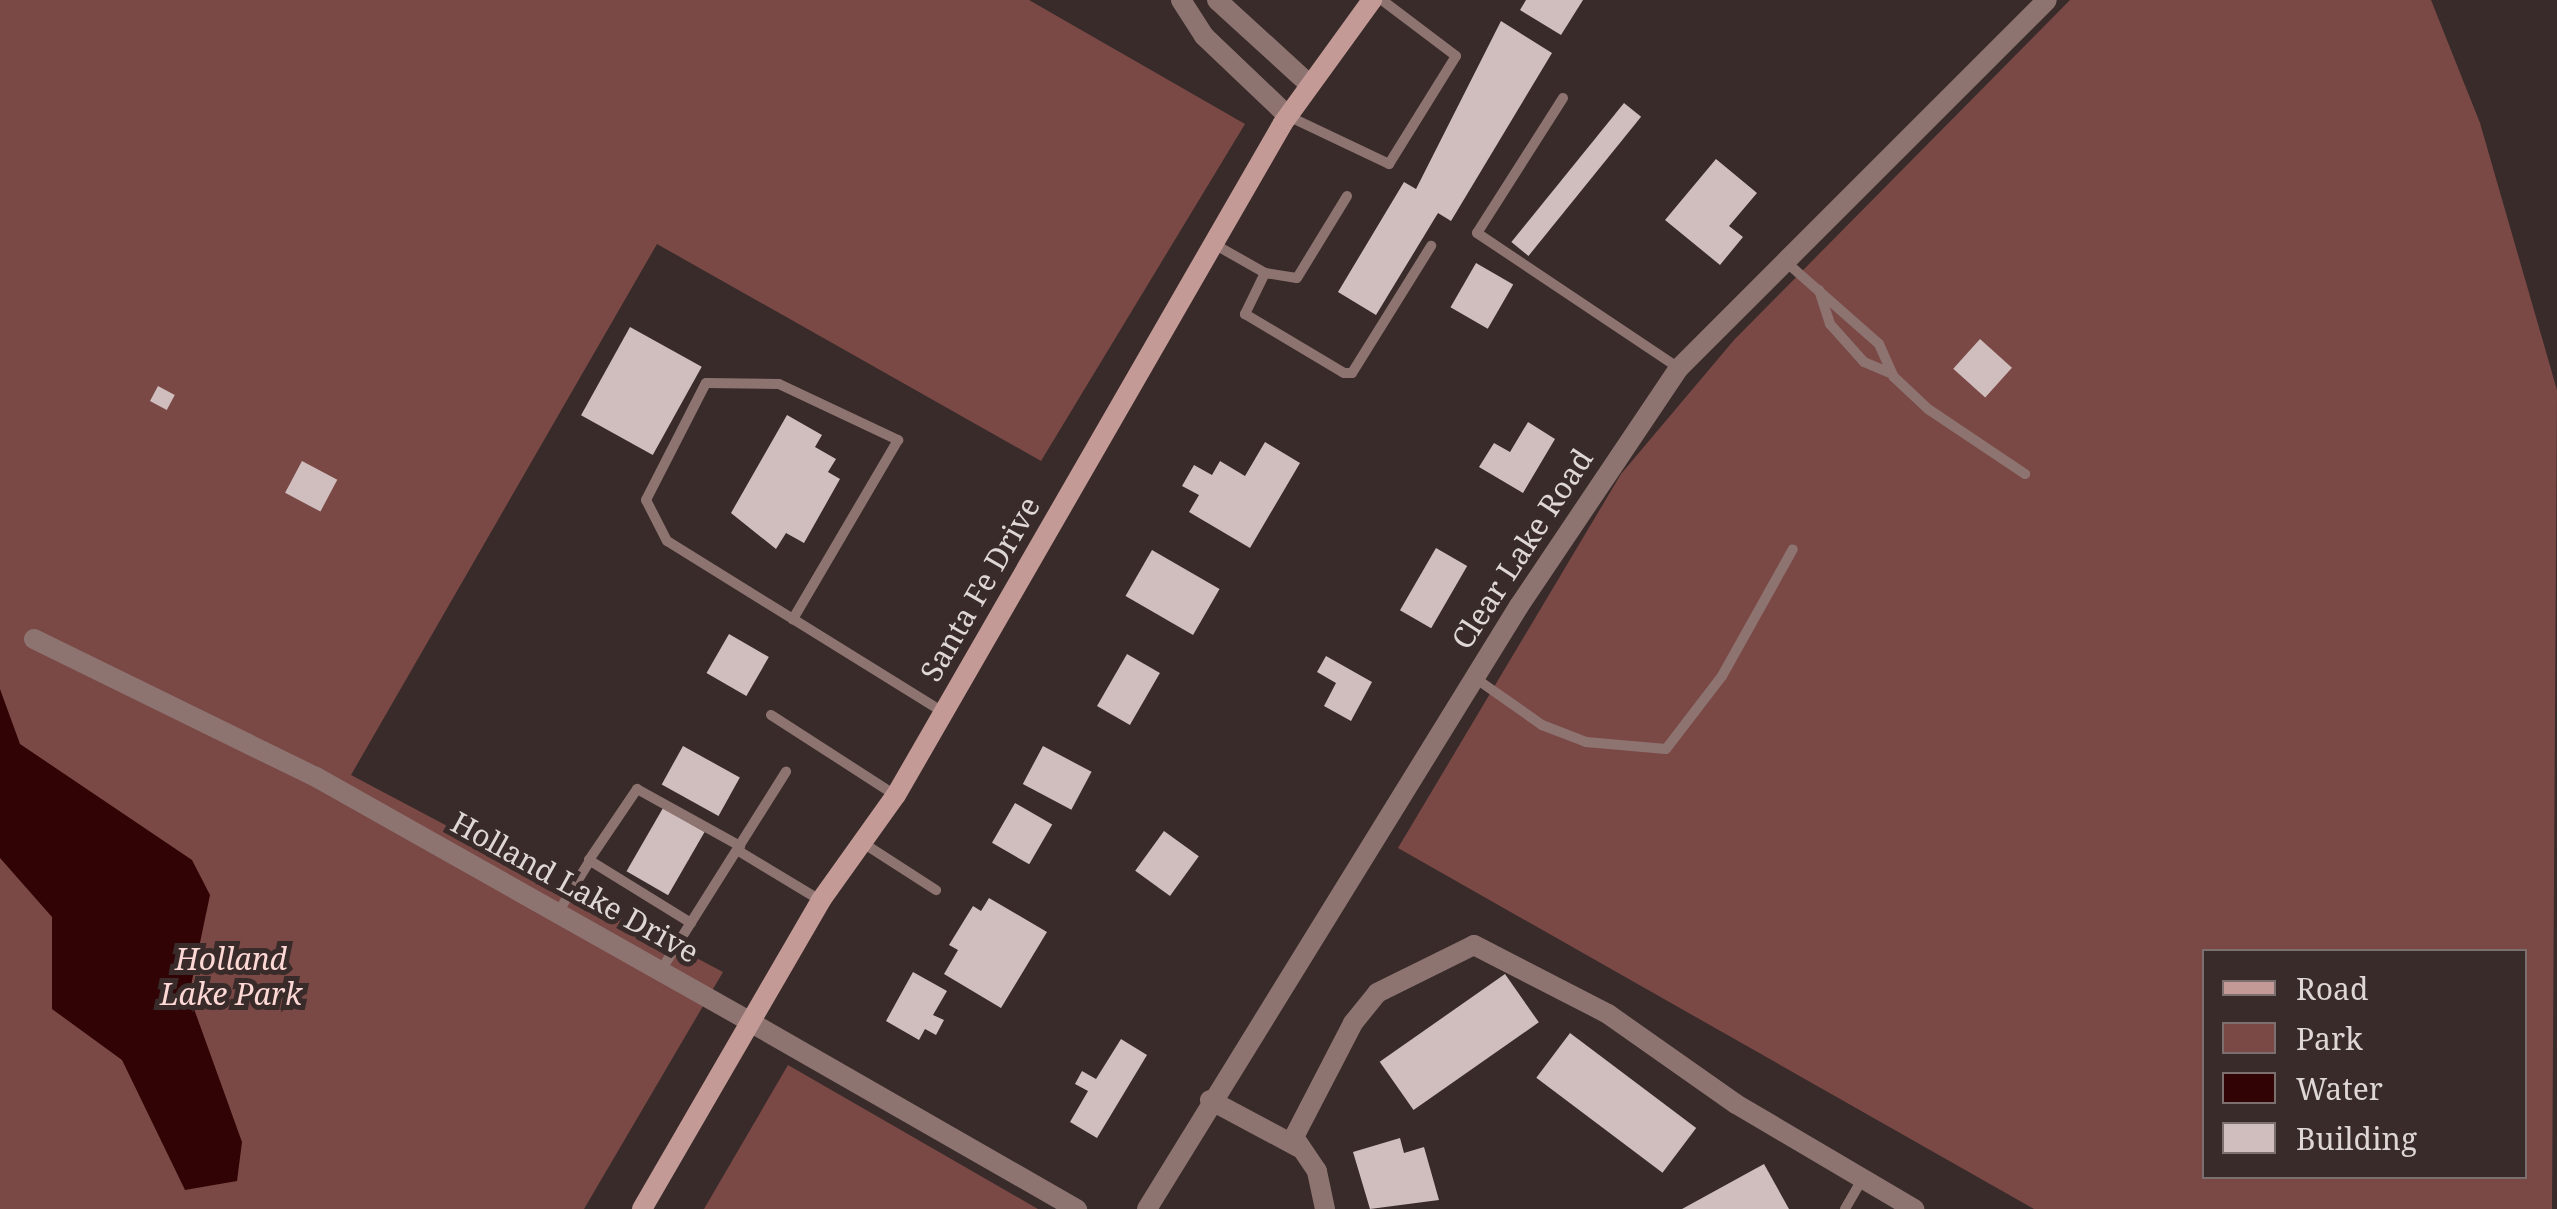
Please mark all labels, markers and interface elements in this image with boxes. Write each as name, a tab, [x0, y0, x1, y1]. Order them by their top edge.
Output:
street label: Clear Lake Road	[1444, 442, 1600, 656]
street label: Santa Fe Drive	[913, 490, 1047, 688]
street label: Holland Lake Drive	[445, 804, 705, 970]
park label: Holland Lake Park	[160, 941, 302, 1012]
legend	[2202, 949, 2527, 1179]
text: Road	[2296, 968, 2368, 1009]
text: Park	[2296, 1018, 2363, 1059]
text: Water	[2296, 1068, 2383, 1109]
text: Building	[2296, 1118, 2417, 1159]

